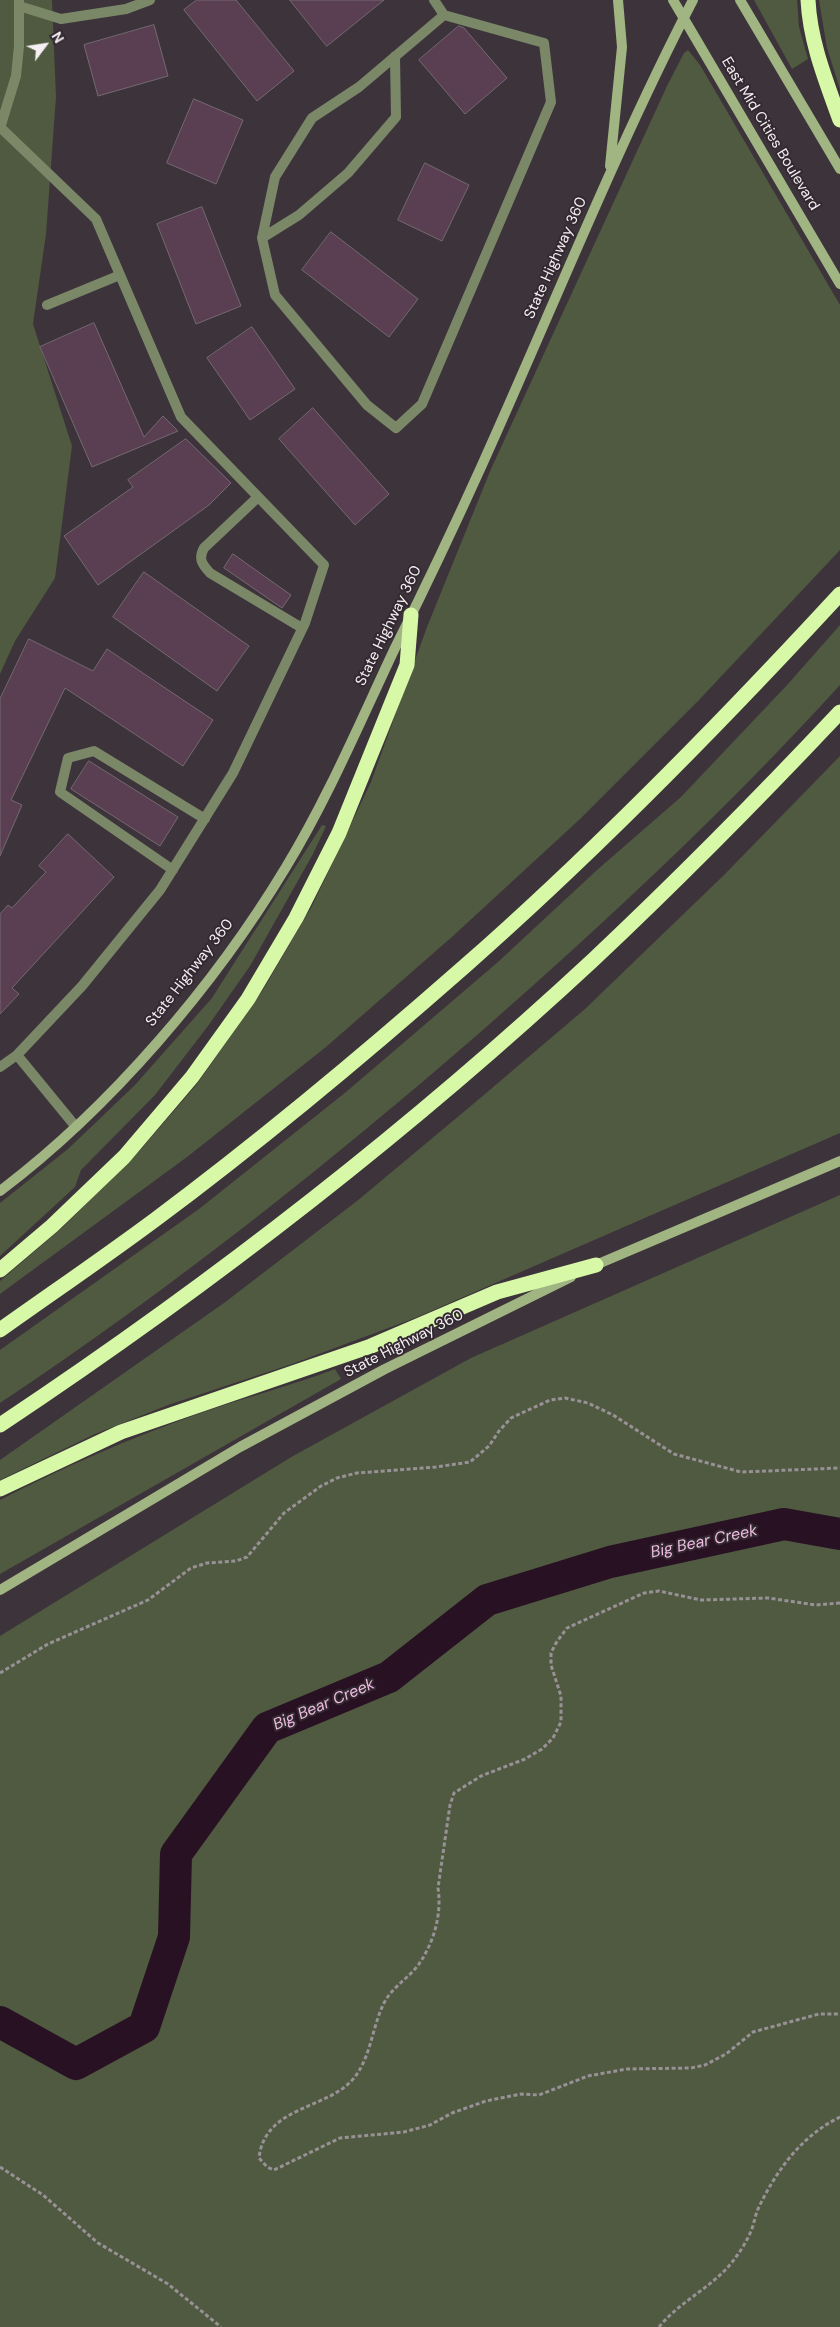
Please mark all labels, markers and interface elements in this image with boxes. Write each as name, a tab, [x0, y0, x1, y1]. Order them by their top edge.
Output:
north arrow	[20, 20, 70, 70]
text: N	[48, 28, 68, 46]
street label: East Mid Cities Boulevard	[717, 54, 823, 214]
street label: State Highway 360	[521, 194, 591, 322]
street label: State Highway 360	[352, 563, 426, 689]
street label: State Highway 360	[142, 916, 238, 1030]
street label: State Highway 360	[341, 1306, 467, 1382]
water label: Big Bear Creek	[649, 1521, 759, 1563]
water label: Big Bear Creek	[270, 1675, 378, 1735]

